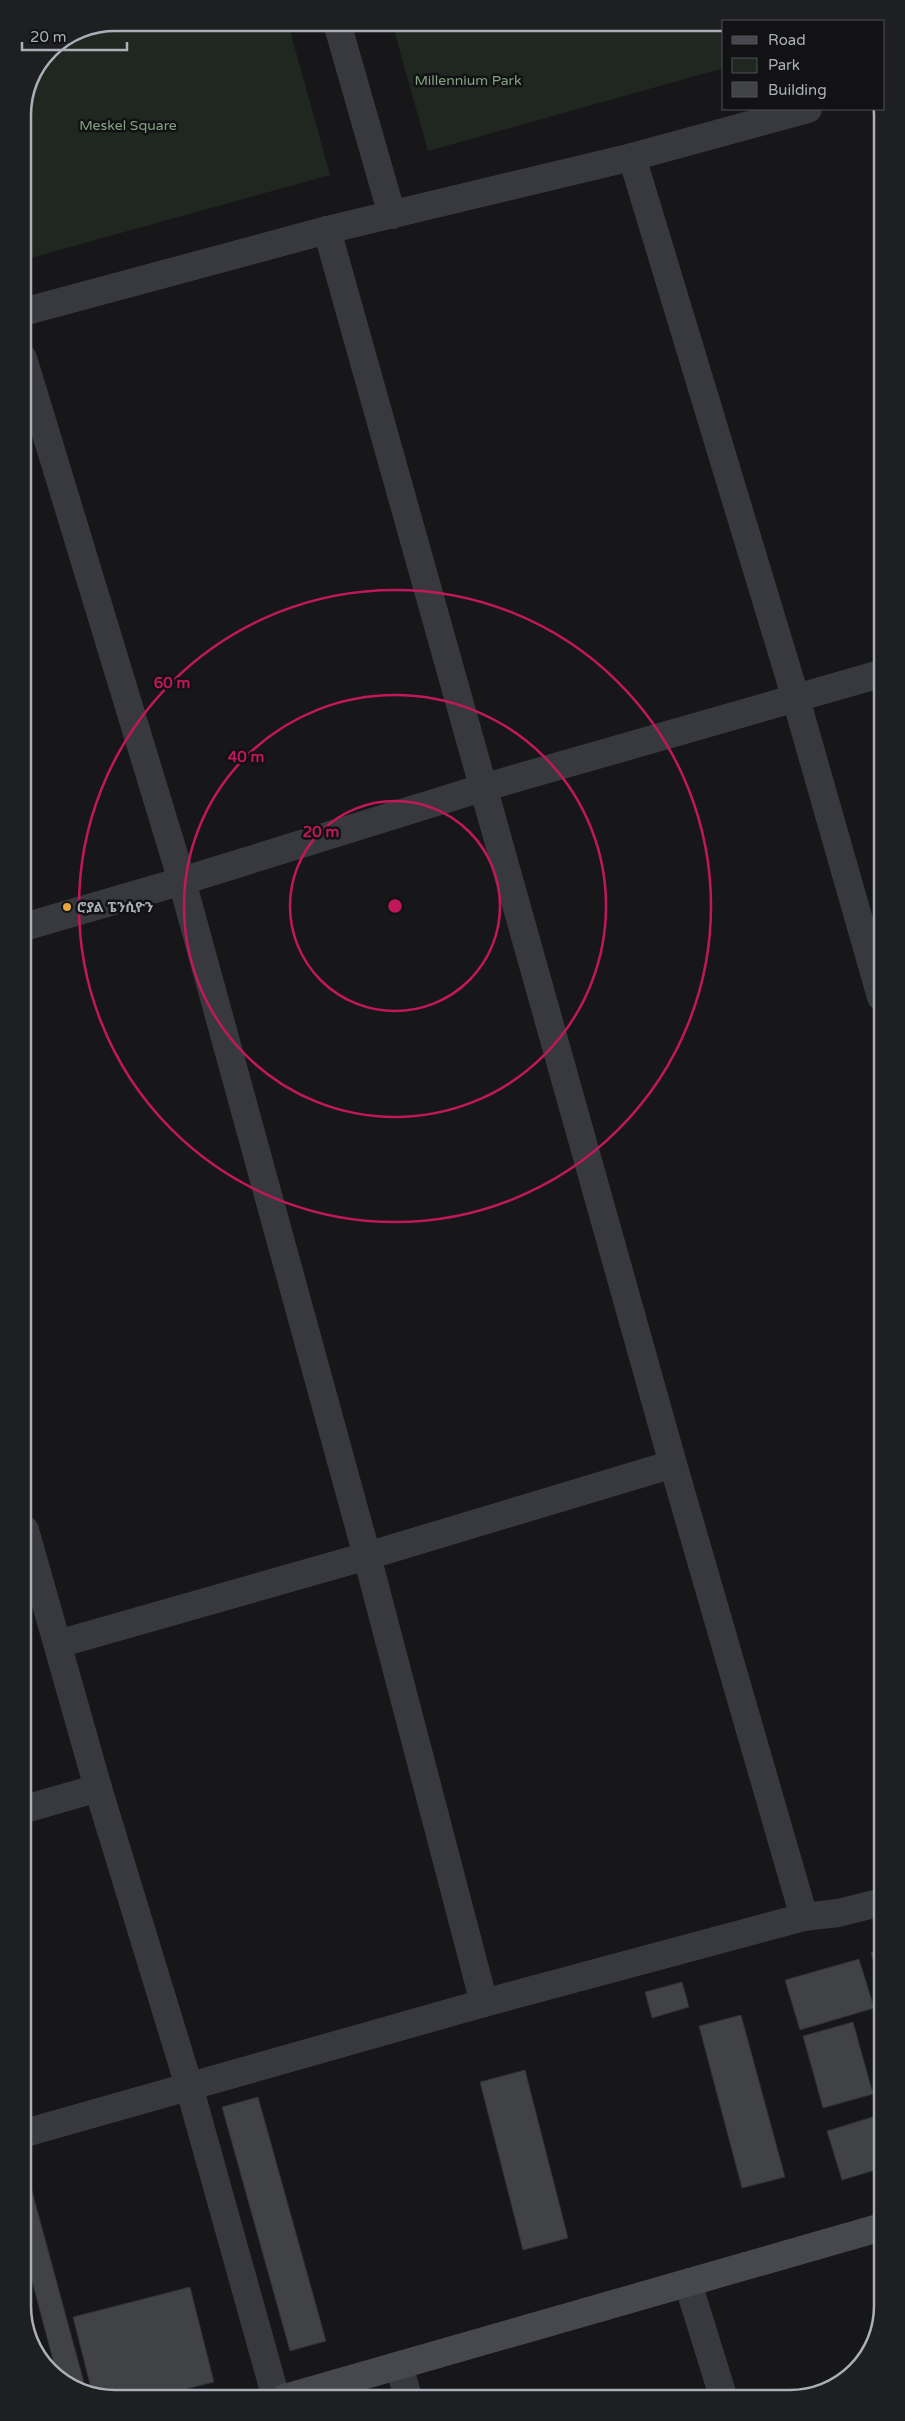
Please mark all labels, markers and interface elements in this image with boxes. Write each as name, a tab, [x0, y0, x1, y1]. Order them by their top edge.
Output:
scale bar	[22, 20, 128, 52]
legend	[722, 20, 885, 110]
text: 20 m	[30, 28, 67, 46]
text: Road	[768, 31, 806, 49]
text: Park	[768, 56, 800, 74]
park label: Millennium Park	[414, 72, 522, 89]
text: Building	[768, 81, 827, 99]
park label: Meskel Square	[79, 117, 177, 134]
text: 60 m	[154, 674, 190, 692]
text: 40 m	[228, 748, 264, 766]
text: 20 m	[303, 823, 339, 841]
centre of rings	[386, 897, 404, 915]
place label: ሮያል ፔንሲዮን	[77, 899, 153, 916]
marker: ሮያል ፔንሲዮን	[61, 901, 73, 913]

